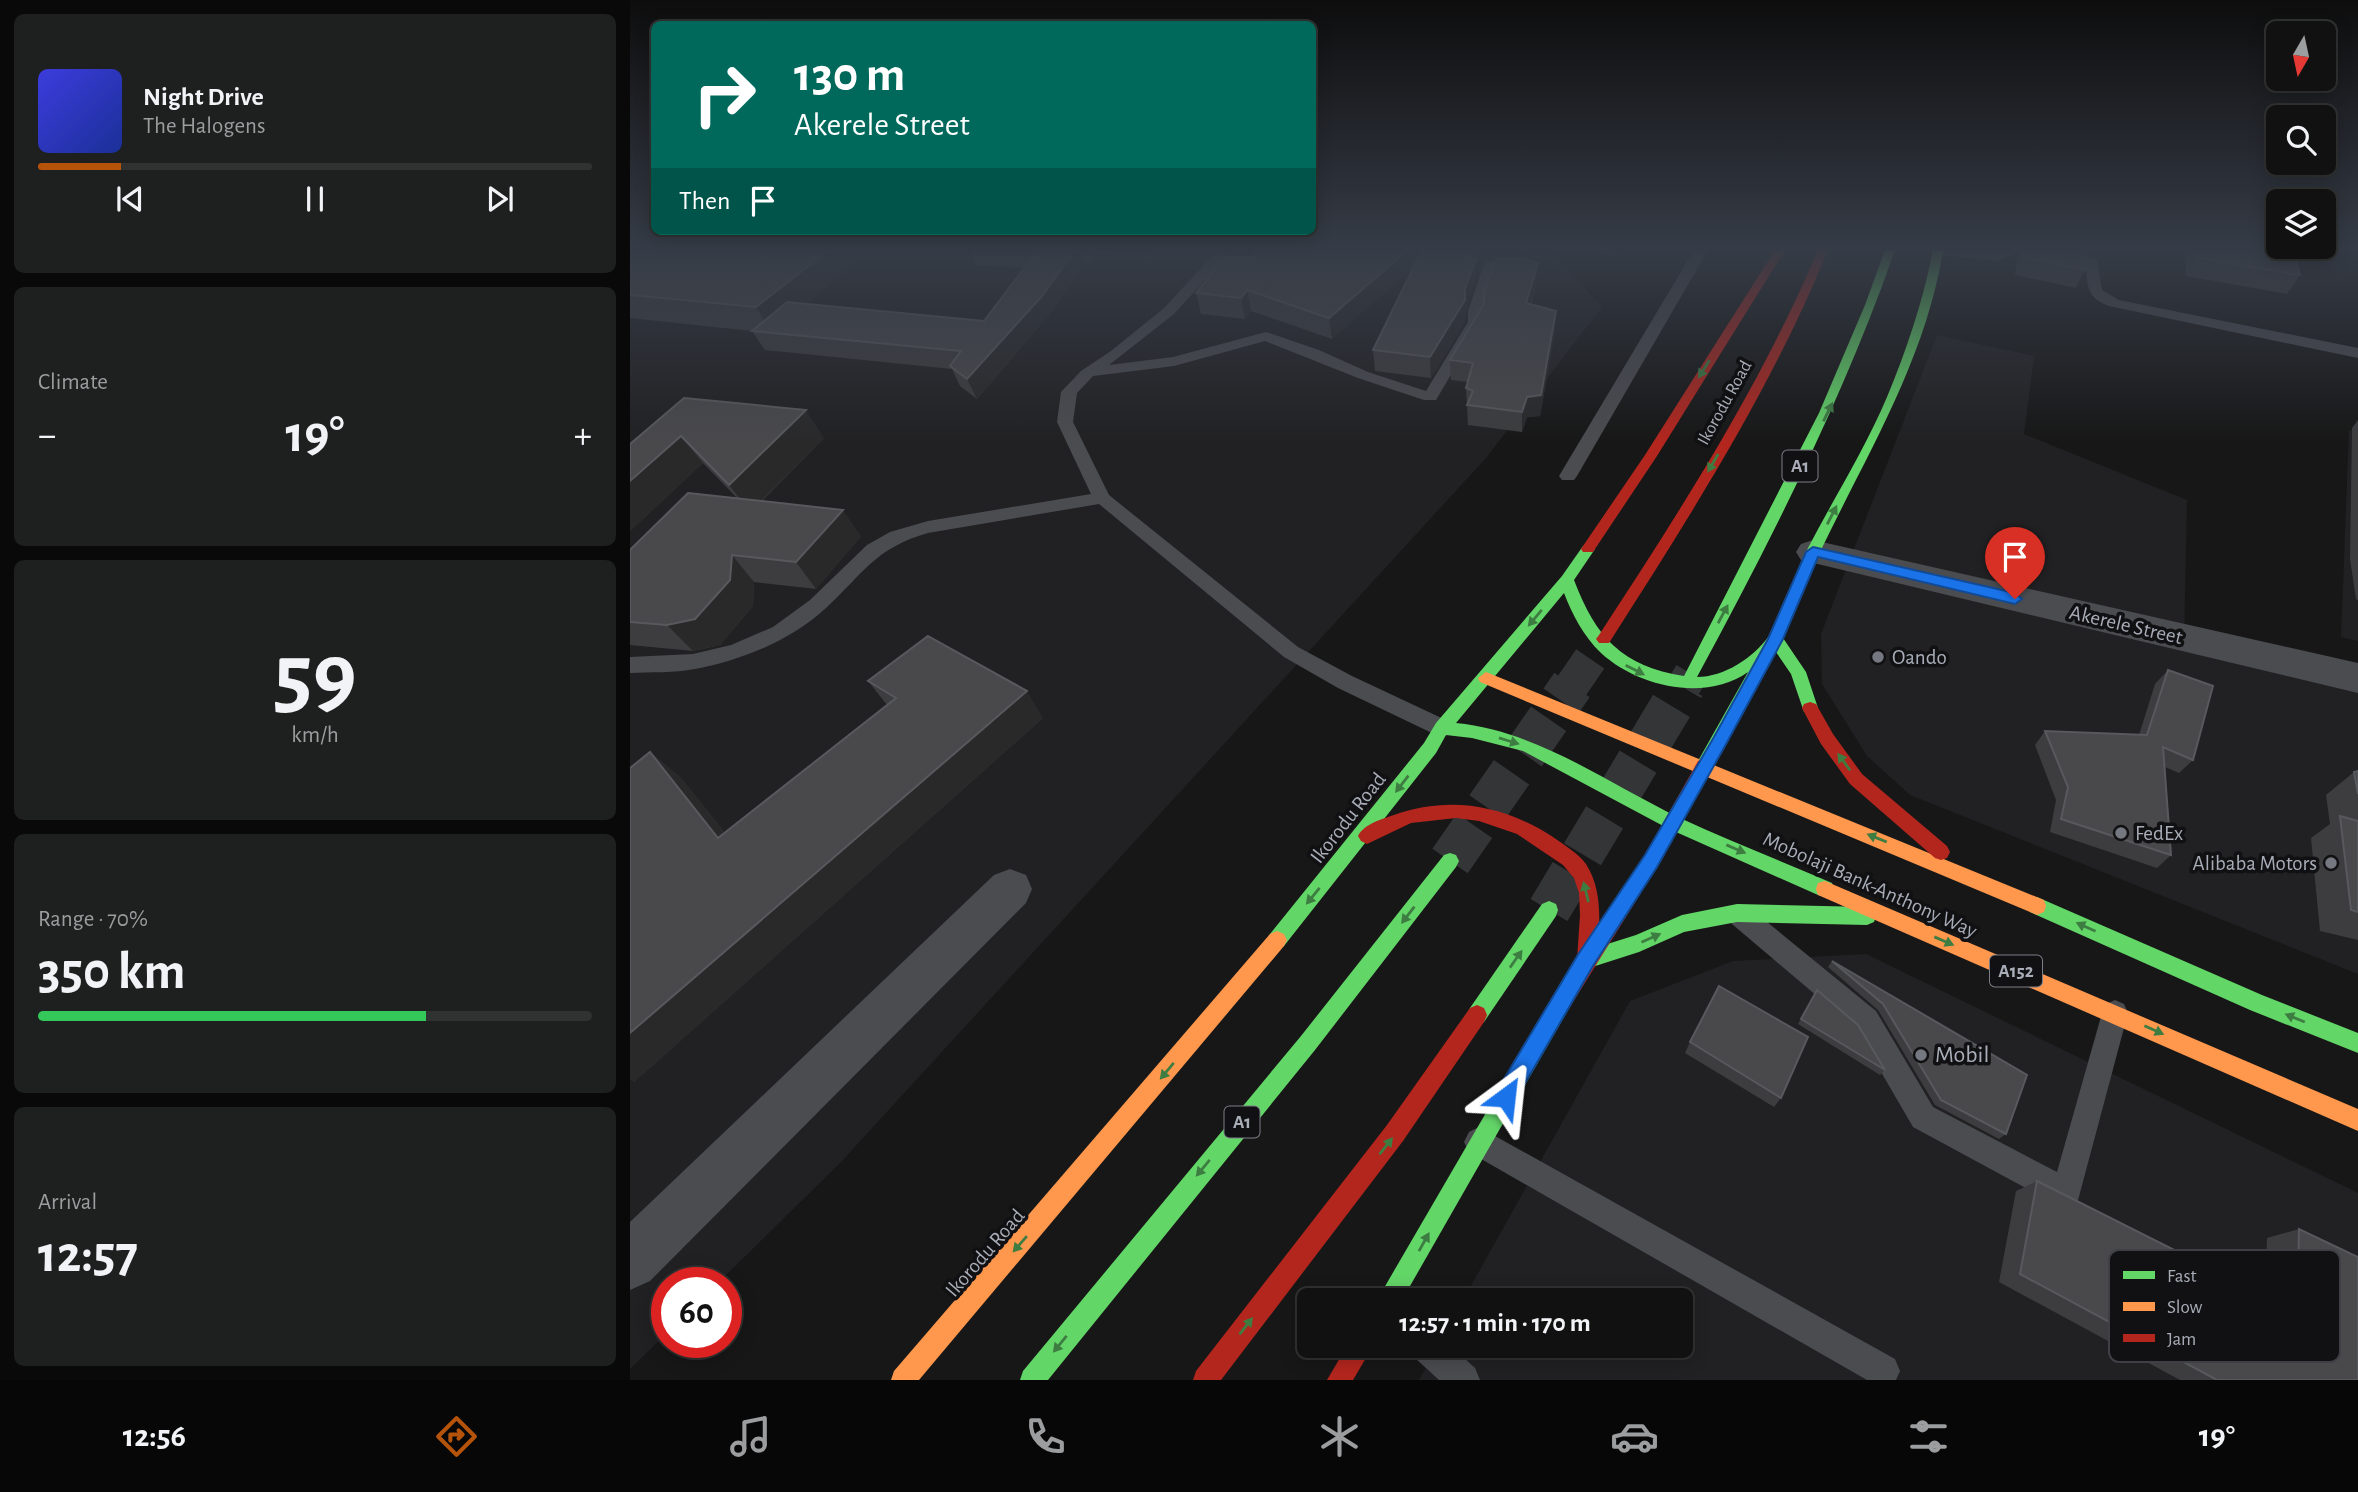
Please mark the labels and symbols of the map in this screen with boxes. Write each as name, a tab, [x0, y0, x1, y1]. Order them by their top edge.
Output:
north arrow	[2266, 21, 2336, 91]
street label: Ikorodu Road	[1695, 358, 1755, 448]
one-way arrow	[1698, 360, 1711, 379]
one-way arrow	[1822, 402, 1833, 422]
road number: A1	[1782, 450, 1818, 481]
one-way arrow	[1707, 453, 1720, 472]
one-way arrow	[1826, 505, 1838, 525]
pin	[1985, 527, 2045, 599]
street label: Akerele Street	[2067, 602, 2185, 648]
one-way arrow	[1717, 604, 1729, 624]
one-way arrow	[1528, 609, 1543, 626]
place label: Oando	[1892, 647, 1947, 668]
marker: Oando	[1870, 649, 1886, 665]
one-way arrow	[1625, 665, 1645, 676]
one-way arrow	[1499, 736, 1520, 746]
one-way arrow	[1837, 753, 1851, 771]
street label: Ikorodu Road	[1306, 769, 1390, 867]
one-way arrow	[1395, 774, 1410, 792]
place label: FedEx	[2135, 823, 2183, 844]
marker: FedEx	[2113, 825, 2129, 841]
street label: Mobolaji Bank-Anthony Way	[1760, 828, 1980, 942]
one-way arrow	[1866, 833, 1887, 844]
one-way arrow	[1726, 844, 1747, 855]
place label: Alibaba Motors	[2193, 853, 2317, 874]
marker: Alibaba Motors	[2323, 855, 2339, 871]
one-way arrow	[1580, 881, 1591, 903]
one-way arrow	[1305, 887, 1320, 905]
one-way arrow	[1400, 905, 1415, 923]
one-way arrow	[2076, 921, 2096, 933]
one-way arrow	[1641, 932, 1661, 944]
one-way arrow	[1934, 935, 1955, 946]
one-way arrow	[1509, 949, 1522, 969]
road number: A152	[1990, 956, 2042, 987]
one-way arrow	[2284, 1012, 2305, 1023]
one-way arrow	[2143, 1025, 2164, 1036]
place label: Mobil	[1935, 1043, 1989, 1067]
marker: Mobil	[1913, 1047, 1929, 1063]
position arrow	[1469, 1060, 1543, 1134]
one-way arrow	[1160, 1063, 1175, 1080]
road number: A1	[1224, 1106, 1260, 1138]
one-way arrow	[1378, 1137, 1392, 1155]
one-way arrow	[1196, 1159, 1211, 1177]
street label: Ikorodu Road	[941, 1205, 1029, 1301]
one-way arrow	[1418, 1232, 1430, 1251]
one-way arrow	[1013, 1236, 1028, 1253]
legend	[2109, 1250, 2340, 1362]
speed limit sign: 60	[651, 1267, 742, 1358]
text: Fast	[2167, 1267, 2197, 1286]
text: Slow	[2167, 1298, 2203, 1317]
one-way arrow	[1239, 1317, 1253, 1335]
text: Jam	[2167, 1330, 2196, 1349]
one-way arrow	[1053, 1336, 1068, 1353]

